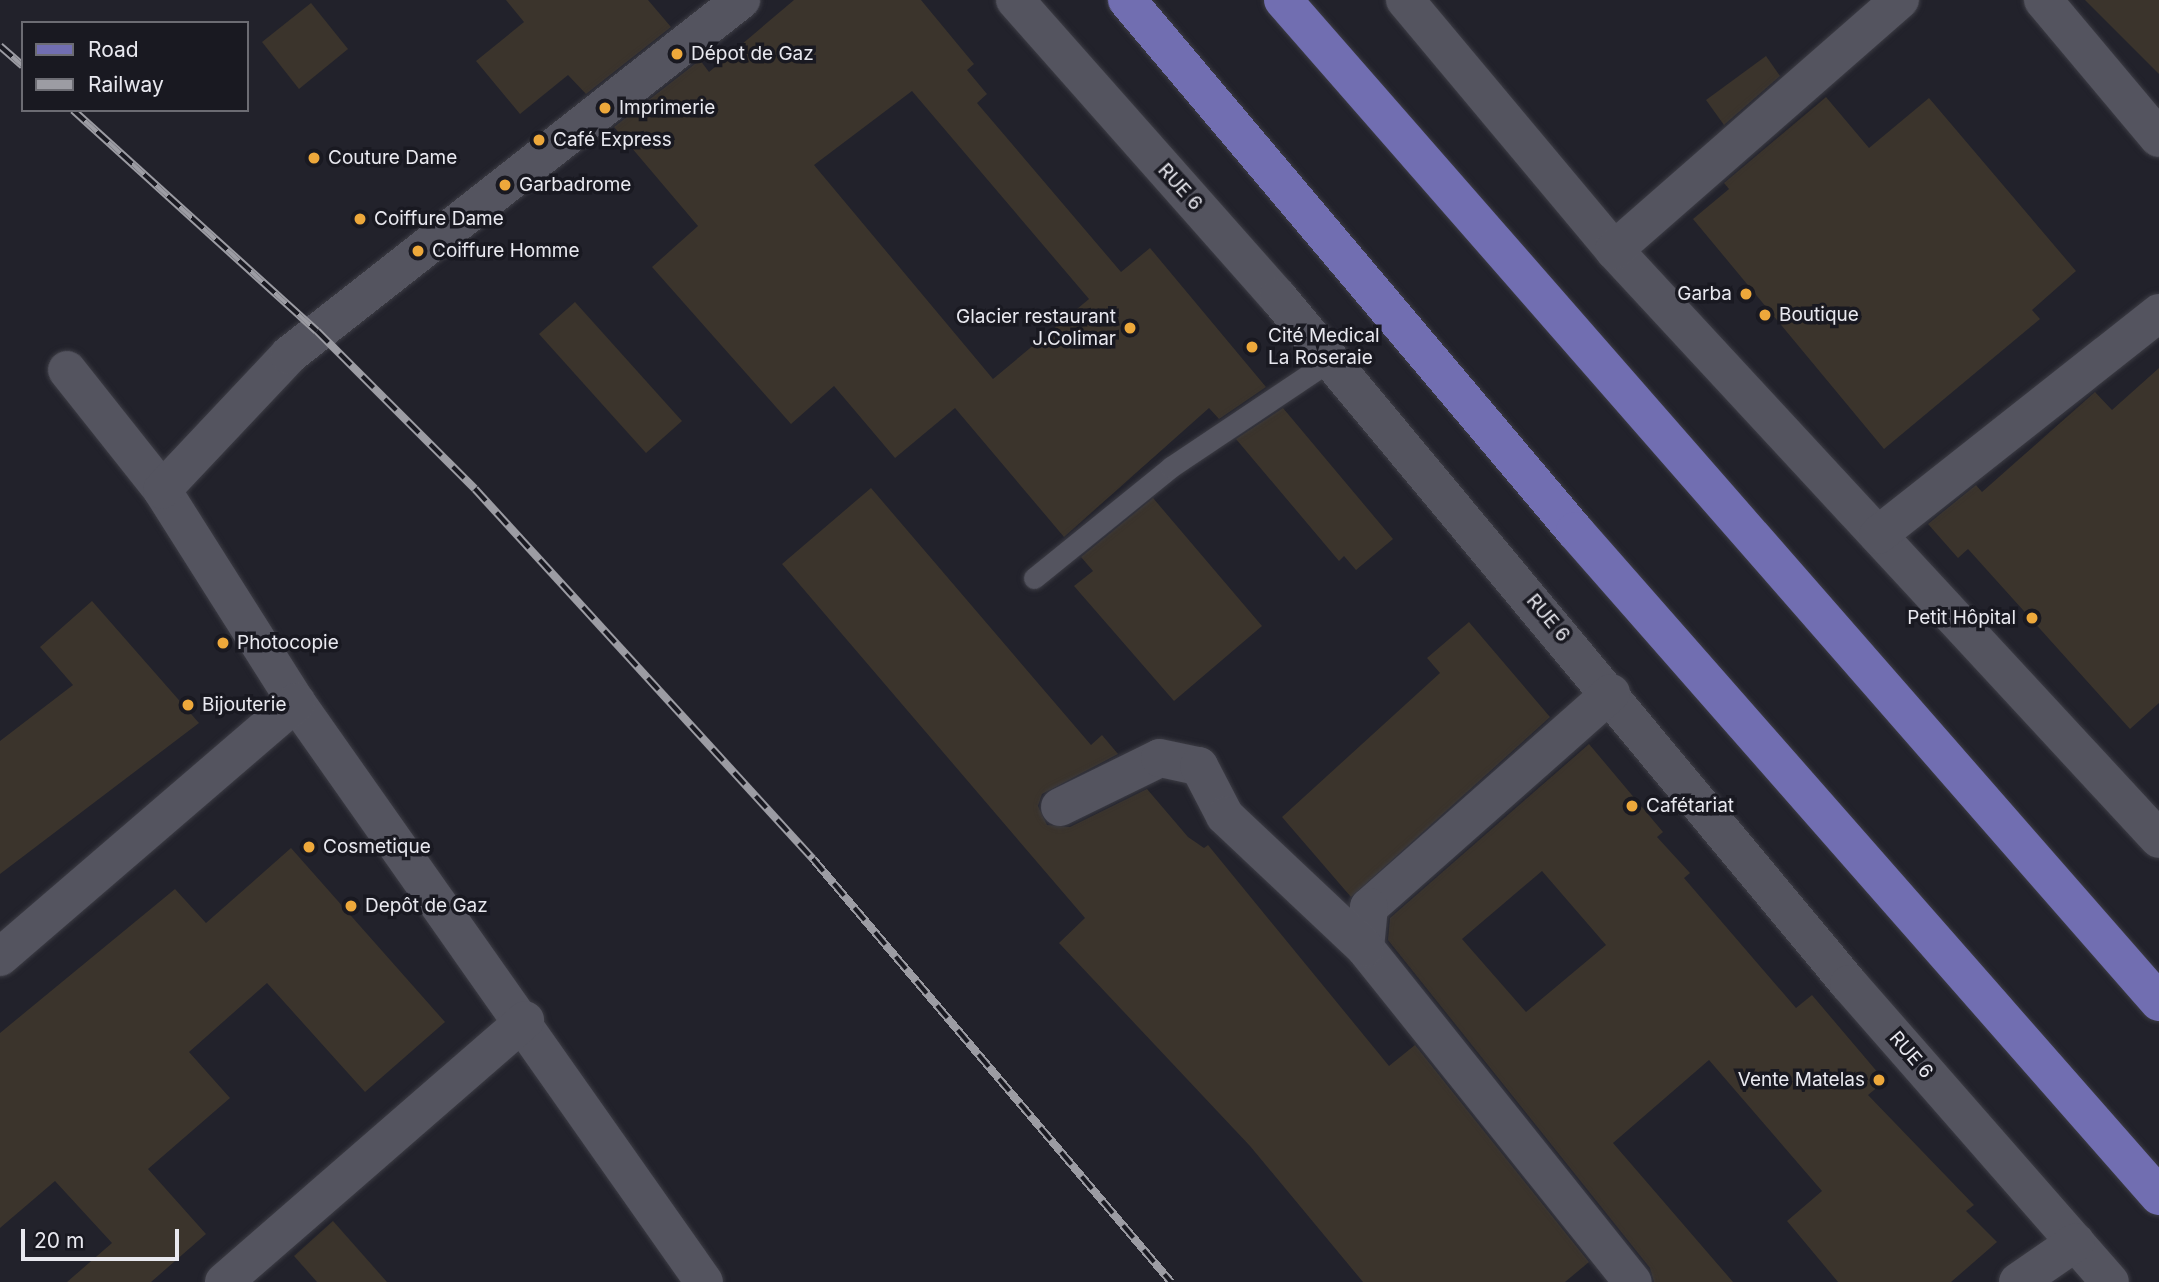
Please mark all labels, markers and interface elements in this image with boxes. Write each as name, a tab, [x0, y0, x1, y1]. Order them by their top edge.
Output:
legend	[21, 21, 248, 112]
text: Road	[88, 37, 139, 62]
place label: Dépot de Gaz	[691, 43, 814, 65]
marker: Dépot de Gaz	[669, 46, 685, 62]
text: Railway	[88, 72, 164, 97]
place label: Imprimerie	[619, 97, 715, 119]
marker: Imprimerie	[597, 100, 613, 116]
place label: Café Express	[553, 129, 672, 151]
marker: Café Express	[531, 132, 547, 148]
place label: Couture Dame	[328, 147, 457, 169]
marker: Couture Dame	[306, 150, 322, 166]
street label: RUE 6	[1153, 159, 1207, 215]
place label: Garbadrome	[519, 174, 631, 196]
marker: Garbadrome	[497, 177, 513, 193]
place label: Coiffure Dame	[374, 208, 504, 230]
marker: Coiffure Dame	[352, 211, 368, 227]
place label: Coiffure Homme	[432, 240, 580, 262]
marker: Coiffure Homme	[410, 243, 426, 259]
place label: Garba	[1677, 283, 1732, 305]
marker: Garba	[1738, 286, 1754, 302]
place label: Boutique	[1779, 304, 1859, 326]
place label: Glacier restaurant J.Colimar	[956, 306, 1116, 350]
marker: Boutique	[1757, 307, 1773, 323]
marker: Glacier restaurant J.Colimar	[1122, 320, 1138, 336]
place label: Cité Medical La Roseraie	[1268, 325, 1380, 369]
marker: Cité Medical La Roseraie	[1242, 337, 1262, 357]
street label: RUE 6	[1522, 590, 1574, 646]
place label: Petit Hôpital	[1907, 607, 2016, 629]
marker: Petit Hôpital	[2022, 608, 2042, 628]
place label: Photocopie	[237, 632, 339, 654]
marker: Photocopie	[215, 635, 231, 651]
place label: Bijouterie	[202, 694, 286, 716]
marker: Bijouterie	[180, 697, 196, 713]
place label: Cafétariat	[1646, 795, 1734, 817]
marker: Cafétariat	[1624, 798, 1640, 814]
place label: Cosmetique	[323, 836, 431, 858]
marker: Cosmetique	[301, 839, 317, 855]
place label: Depôt de Gaz	[365, 895, 488, 917]
marker: Depôt de Gaz	[343, 898, 359, 914]
street label: RUE 6	[1884, 1027, 1938, 1083]
place label: Vente Matelas	[1738, 1069, 1865, 1091]
marker: Vente Matelas	[1871, 1072, 1887, 1088]
scale bar	[24, 1216, 182, 1260]
text: 20 m	[34, 1228, 84, 1253]

